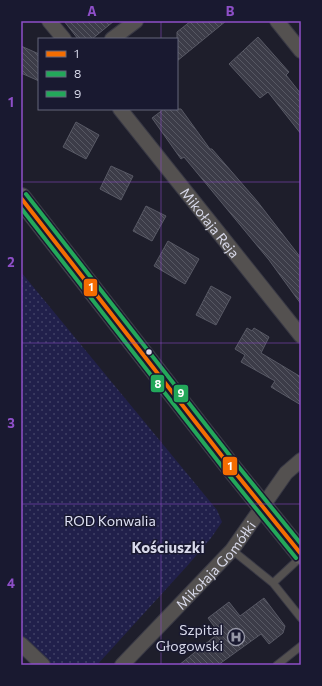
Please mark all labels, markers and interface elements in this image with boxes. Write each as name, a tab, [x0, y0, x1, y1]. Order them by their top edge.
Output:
text: A	[87, 3, 97, 19]
text: B	[226, 3, 235, 19]
legend	[38, 38, 178, 110]
text: 1	[74, 46, 79, 60]
text: 8	[74, 66, 81, 80]
text: 9	[74, 86, 81, 100]
text: 1	[8, 94, 14, 110]
street label: Mikołaja Reja	[177, 184, 244, 261]
text: 2	[7, 254, 15, 270]
line badge: 1	[83, 278, 98, 297]
text: 1	[89, 280, 94, 293]
unlabelled marker	[144, 347, 154, 357]
line badge: 8	[150, 374, 165, 393]
text: 8	[155, 377, 162, 390]
line badge: 9	[173, 384, 189, 403]
text: 9	[178, 386, 185, 399]
text: 3	[7, 415, 15, 431]
line badge: 1	[222, 456, 238, 476]
text: 1	[228, 459, 233, 472]
park label: ROD Konwalia	[64, 512, 156, 529]
street label: Mikołaja Gomółki	[172, 517, 259, 613]
district label: Kościuszki	[131, 538, 205, 556]
text: 4	[7, 575, 15, 591]
place label: Szpital Głogowski	[156, 621, 223, 654]
hospital icon: Szpital Głogowski	[226, 627, 246, 647]

